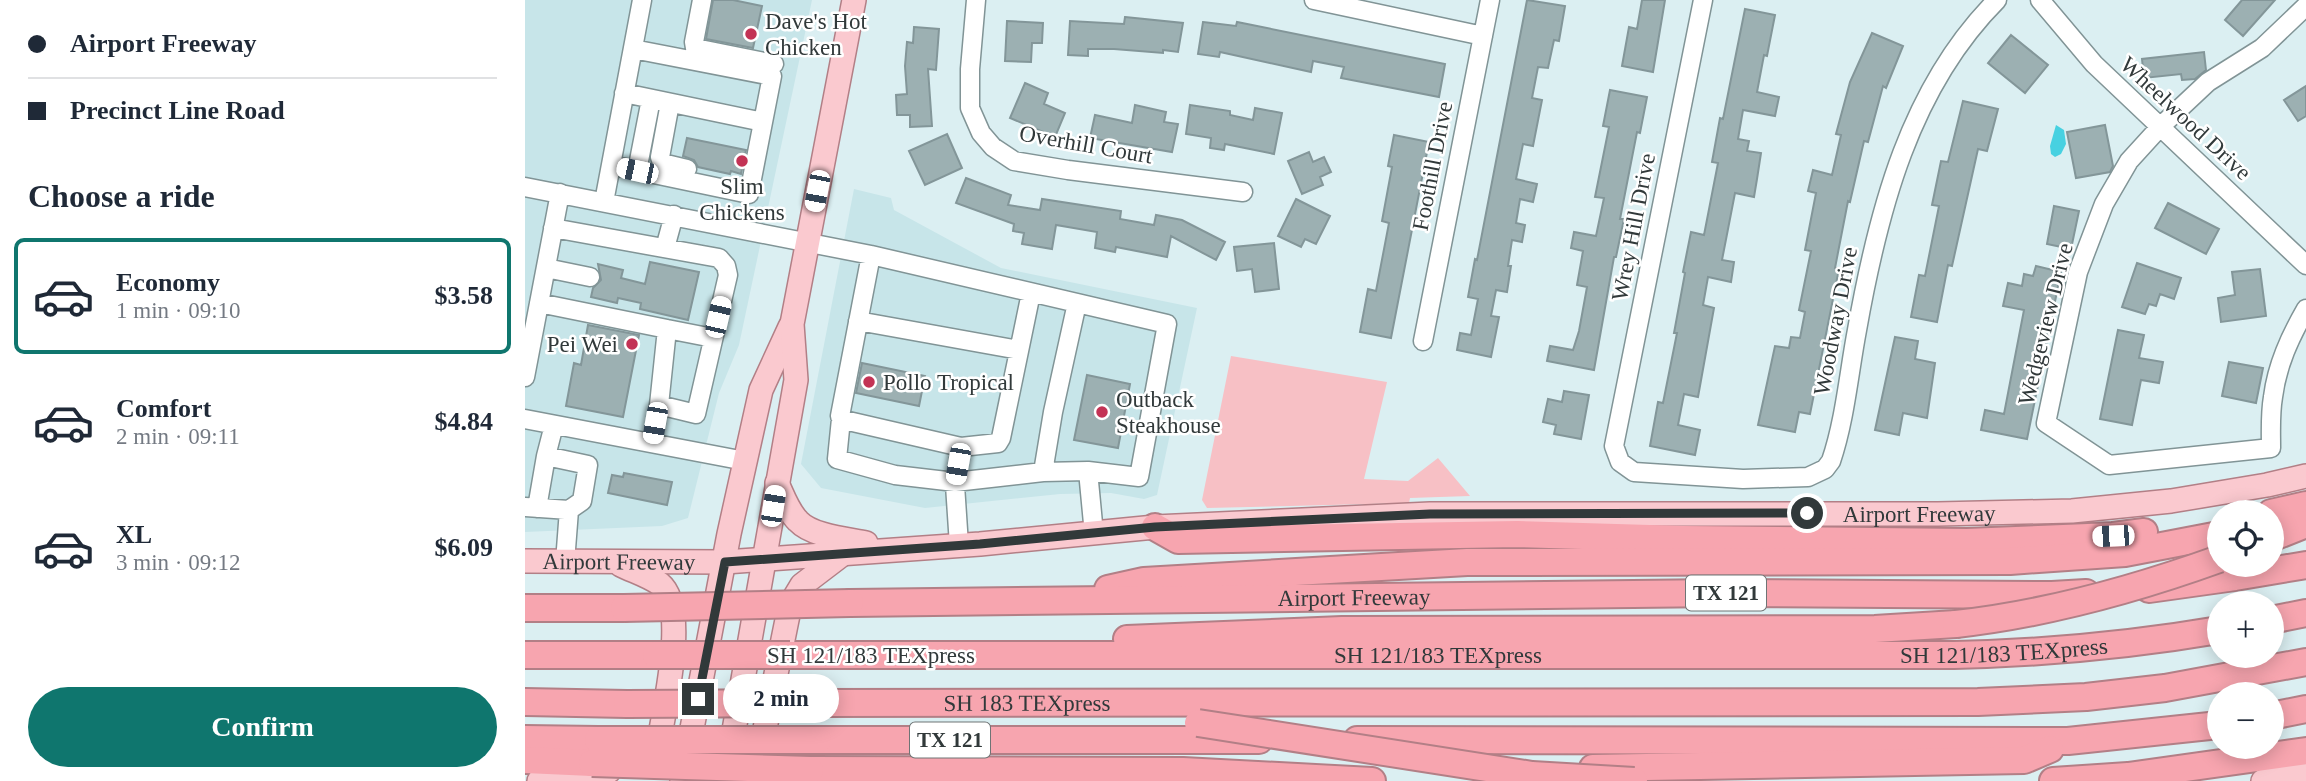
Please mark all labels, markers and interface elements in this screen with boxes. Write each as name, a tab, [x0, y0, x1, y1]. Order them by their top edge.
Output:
place label: Dave's Hot Chicken	[765, 9, 867, 60]
marker: Dave's Hot Chicken	[743, 26, 759, 42]
text: Airport Freeway	[70, 29, 257, 58]
street label: Wheelwood Drive	[2115, 52, 2256, 185]
text: Precinct Line Road	[70, 96, 285, 125]
street label: Foothill Drive	[1408, 99, 1457, 233]
street label: Overhill Court	[1017, 120, 1155, 169]
street label: Wrey Hill Drive	[1607, 151, 1660, 303]
marker: Slim Chickens	[734, 153, 750, 169]
car	[615, 156, 660, 186]
car	[803, 168, 832, 214]
place label: Slim Chickens	[699, 174, 785, 225]
text: Choose a ride	[28, 178, 215, 214]
street label: Wedgeview Drive	[2013, 241, 2078, 408]
street label: Woodway Drive	[1809, 245, 1862, 398]
icon: car	[32, 265, 95, 328]
text: Economy	[116, 268, 220, 297]
text: $3.58	[435, 281, 493, 310]
car	[704, 294, 733, 340]
text: 1 min · 09:10	[116, 298, 241, 323]
place label: Pei Wei	[547, 332, 618, 357]
marker: Pei Wei	[624, 336, 640, 352]
place label: Pollo Tropical	[883, 370, 1014, 395]
marker: Pollo Tropical	[861, 374, 877, 390]
place label: Outback Steakhouse	[1116, 387, 1221, 438]
icon: car	[32, 391, 95, 454]
text: Comfort	[116, 394, 211, 423]
car	[642, 400, 669, 446]
marker: Outback Steakhouse	[1094, 404, 1110, 420]
text: $4.84	[435, 407, 493, 436]
text: 2 min · 09:11	[116, 424, 240, 449]
car	[945, 441, 972, 487]
car	[760, 484, 787, 528]
route start	[1791, 497, 1823, 529]
map controls	[2207, 500, 2284, 759]
button: locate	[2207, 500, 2284, 577]
street label: Airport Freeway	[1843, 501, 1996, 527]
icon: car	[32, 517, 95, 580]
text: XL	[116, 520, 152, 549]
car	[2092, 525, 2135, 547]
text: $6.09	[435, 533, 493, 562]
street label: Airport Freeway	[543, 549, 696, 575]
text: 3 min · 09:12	[116, 550, 241, 575]
road number: TX 121	[1686, 576, 1766, 610]
street label: Airport Freeway	[1277, 584, 1431, 611]
button: +	[2207, 591, 2284, 668]
street label: SH 121/183 TEXpress	[1900, 633, 2109, 668]
street label: SH 121/183 TEXpress	[767, 643, 975, 668]
street label: SH 121/183 TEXpress	[1334, 643, 1542, 668]
callout: 2 min	[723, 674, 838, 724]
button: −	[2207, 682, 2284, 759]
route end	[682, 683, 714, 715]
text: 2 min	[753, 686, 809, 711]
button: Confirm	[28, 687, 497, 767]
street label: SH 183 TEXpress	[943, 691, 1111, 716]
road number: TX 121	[910, 722, 990, 758]

